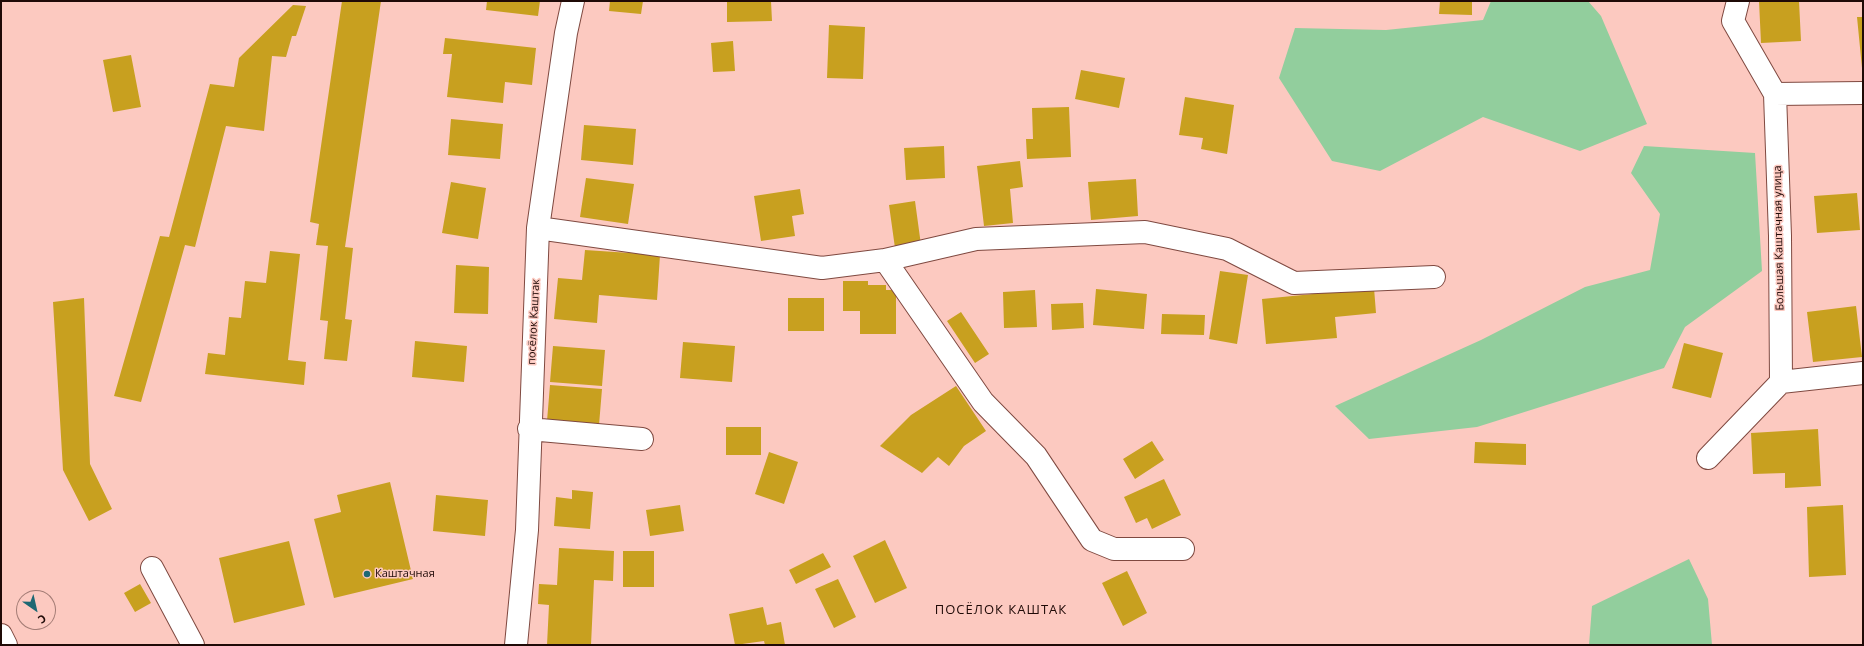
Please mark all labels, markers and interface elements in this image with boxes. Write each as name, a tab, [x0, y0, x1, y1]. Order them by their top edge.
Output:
street label: Большая Каштачная улица	[1771, 165, 1787, 311]
street label: посёлок Каштак	[525, 279, 543, 365]
place label: Каштачная	[375, 567, 435, 581]
marker: Каштачная	[362, 569, 372, 579]
north arrow	[16, 590, 56, 630]
district label: ПОСЁЛОК КАШТАК	[935, 602, 1067, 618]
text: С	[35, 611, 50, 628]

